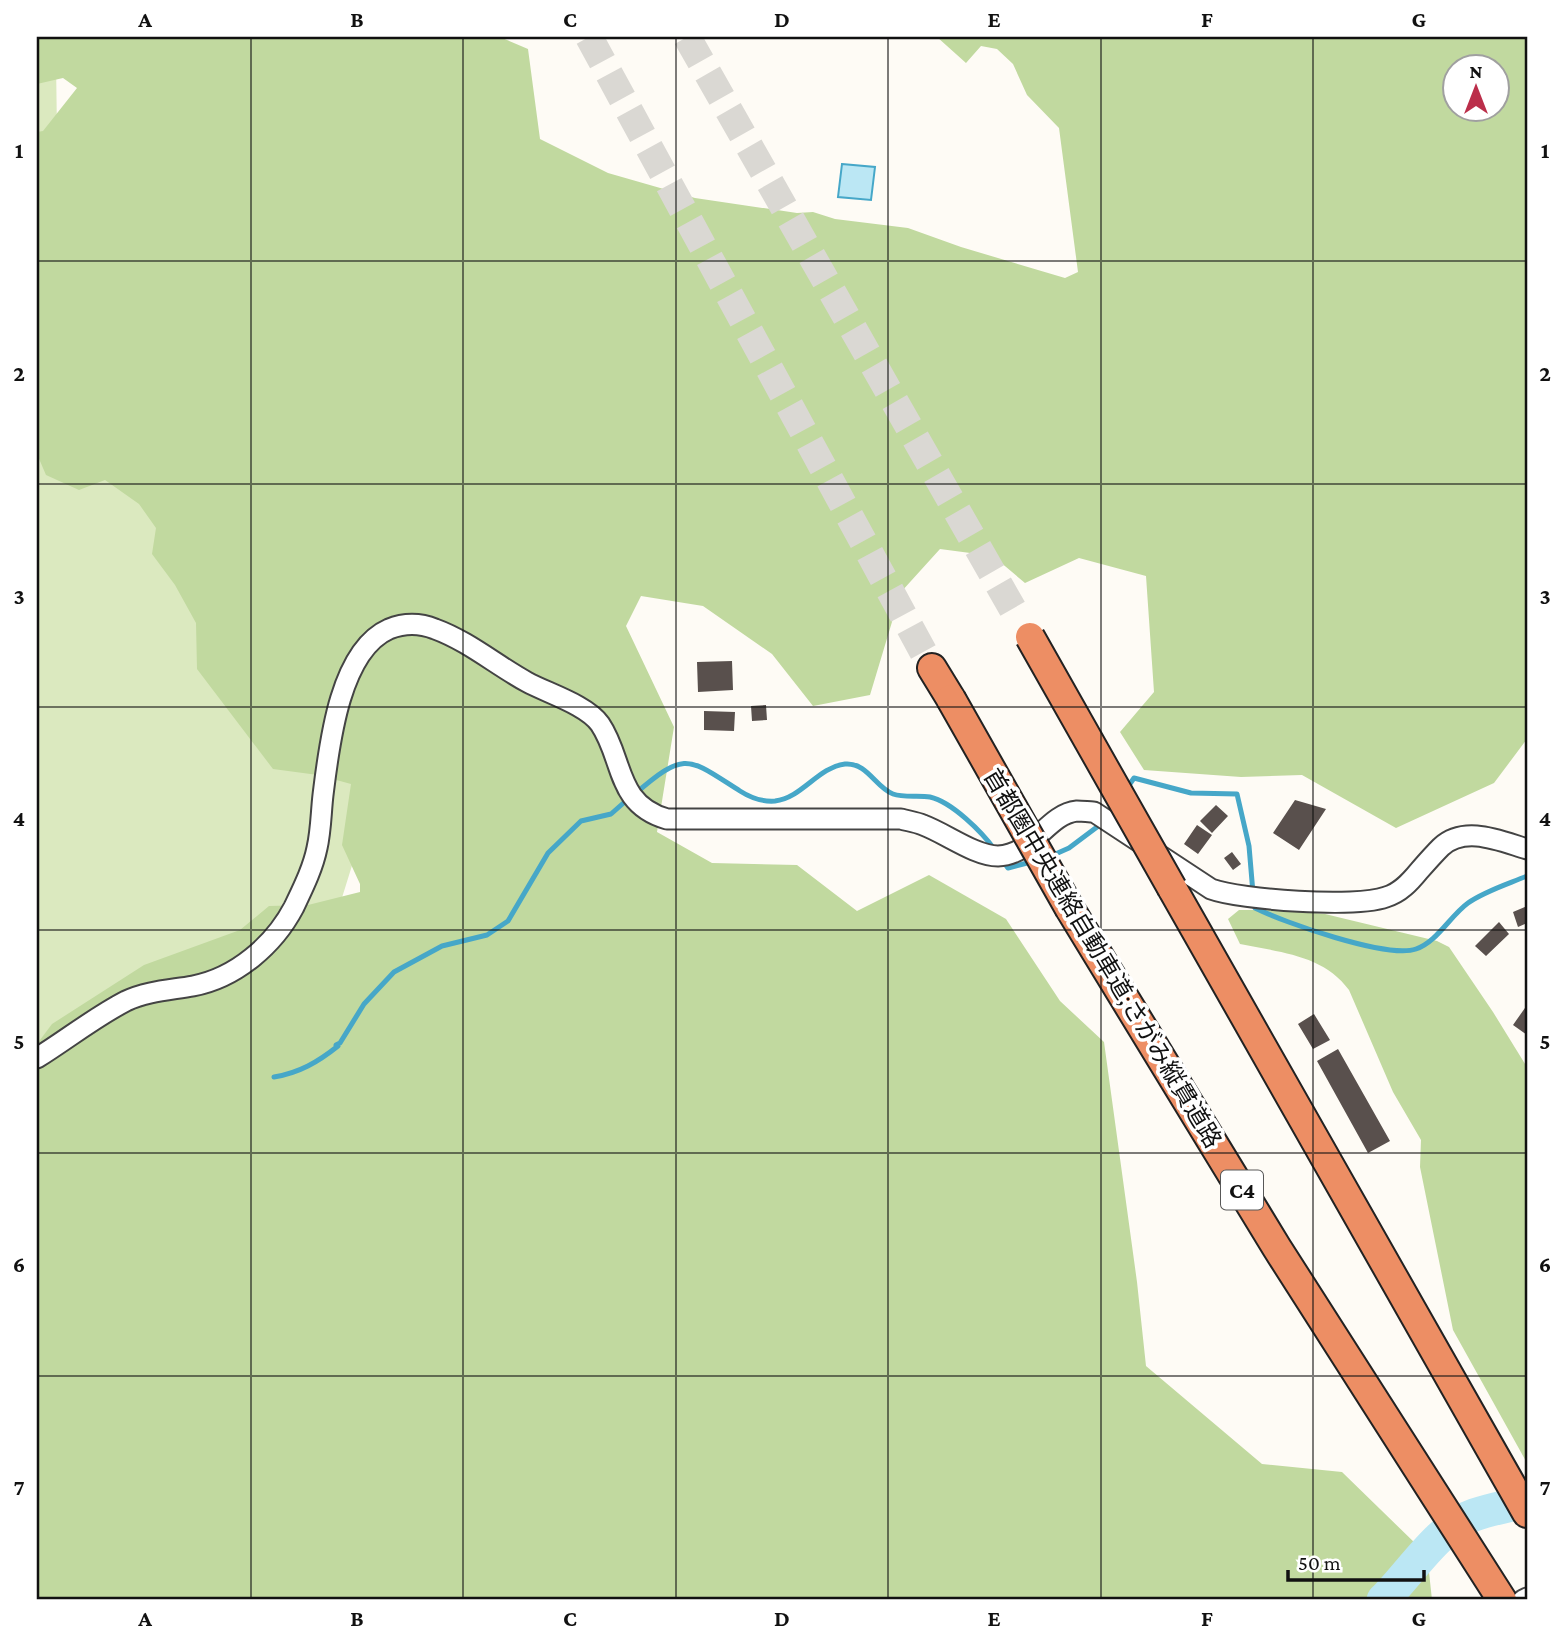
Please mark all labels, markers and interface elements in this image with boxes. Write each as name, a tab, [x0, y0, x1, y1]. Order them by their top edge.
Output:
text: A	[137, 6, 152, 32]
text: B	[350, 6, 364, 32]
text: C	[563, 6, 577, 32]
text: D	[774, 6, 790, 32]
text: E	[987, 6, 1001, 32]
text: F	[1201, 6, 1213, 32]
text: G	[1412, 6, 1427, 32]
north arrow	[1442, 52, 1512, 122]
text: N	[1470, 61, 1483, 82]
text: 1	[15, 137, 24, 163]
text: 1	[1541, 137, 1550, 163]
text: 2	[13, 360, 25, 386]
text: 2	[1539, 360, 1551, 386]
text: 3	[13, 583, 25, 609]
text: 3	[1539, 583, 1551, 609]
street label: 首都圏中央連絡自動車道;さがみ縦貫道路	[979, 764, 1227, 1152]
text: 4	[13, 805, 25, 831]
text: 4	[1539, 805, 1551, 831]
text: 5	[13, 1028, 25, 1054]
text: 5	[1539, 1028, 1551, 1054]
road number: C4	[1221, 1170, 1263, 1210]
text: 6	[13, 1251, 25, 1277]
text: 6	[1539, 1251, 1551, 1277]
text: 7	[13, 1474, 25, 1500]
text: 7	[1539, 1474, 1551, 1500]
scale bar	[1288, 1539, 1424, 1583]
text: 50 m	[1298, 1551, 1341, 1575]
text: A	[137, 1605, 152, 1631]
text: B	[350, 1605, 364, 1631]
text: C	[563, 1605, 577, 1631]
text: D	[774, 1605, 790, 1631]
text: E	[987, 1605, 1001, 1631]
text: F	[1201, 1605, 1213, 1631]
text: G	[1412, 1605, 1427, 1631]

